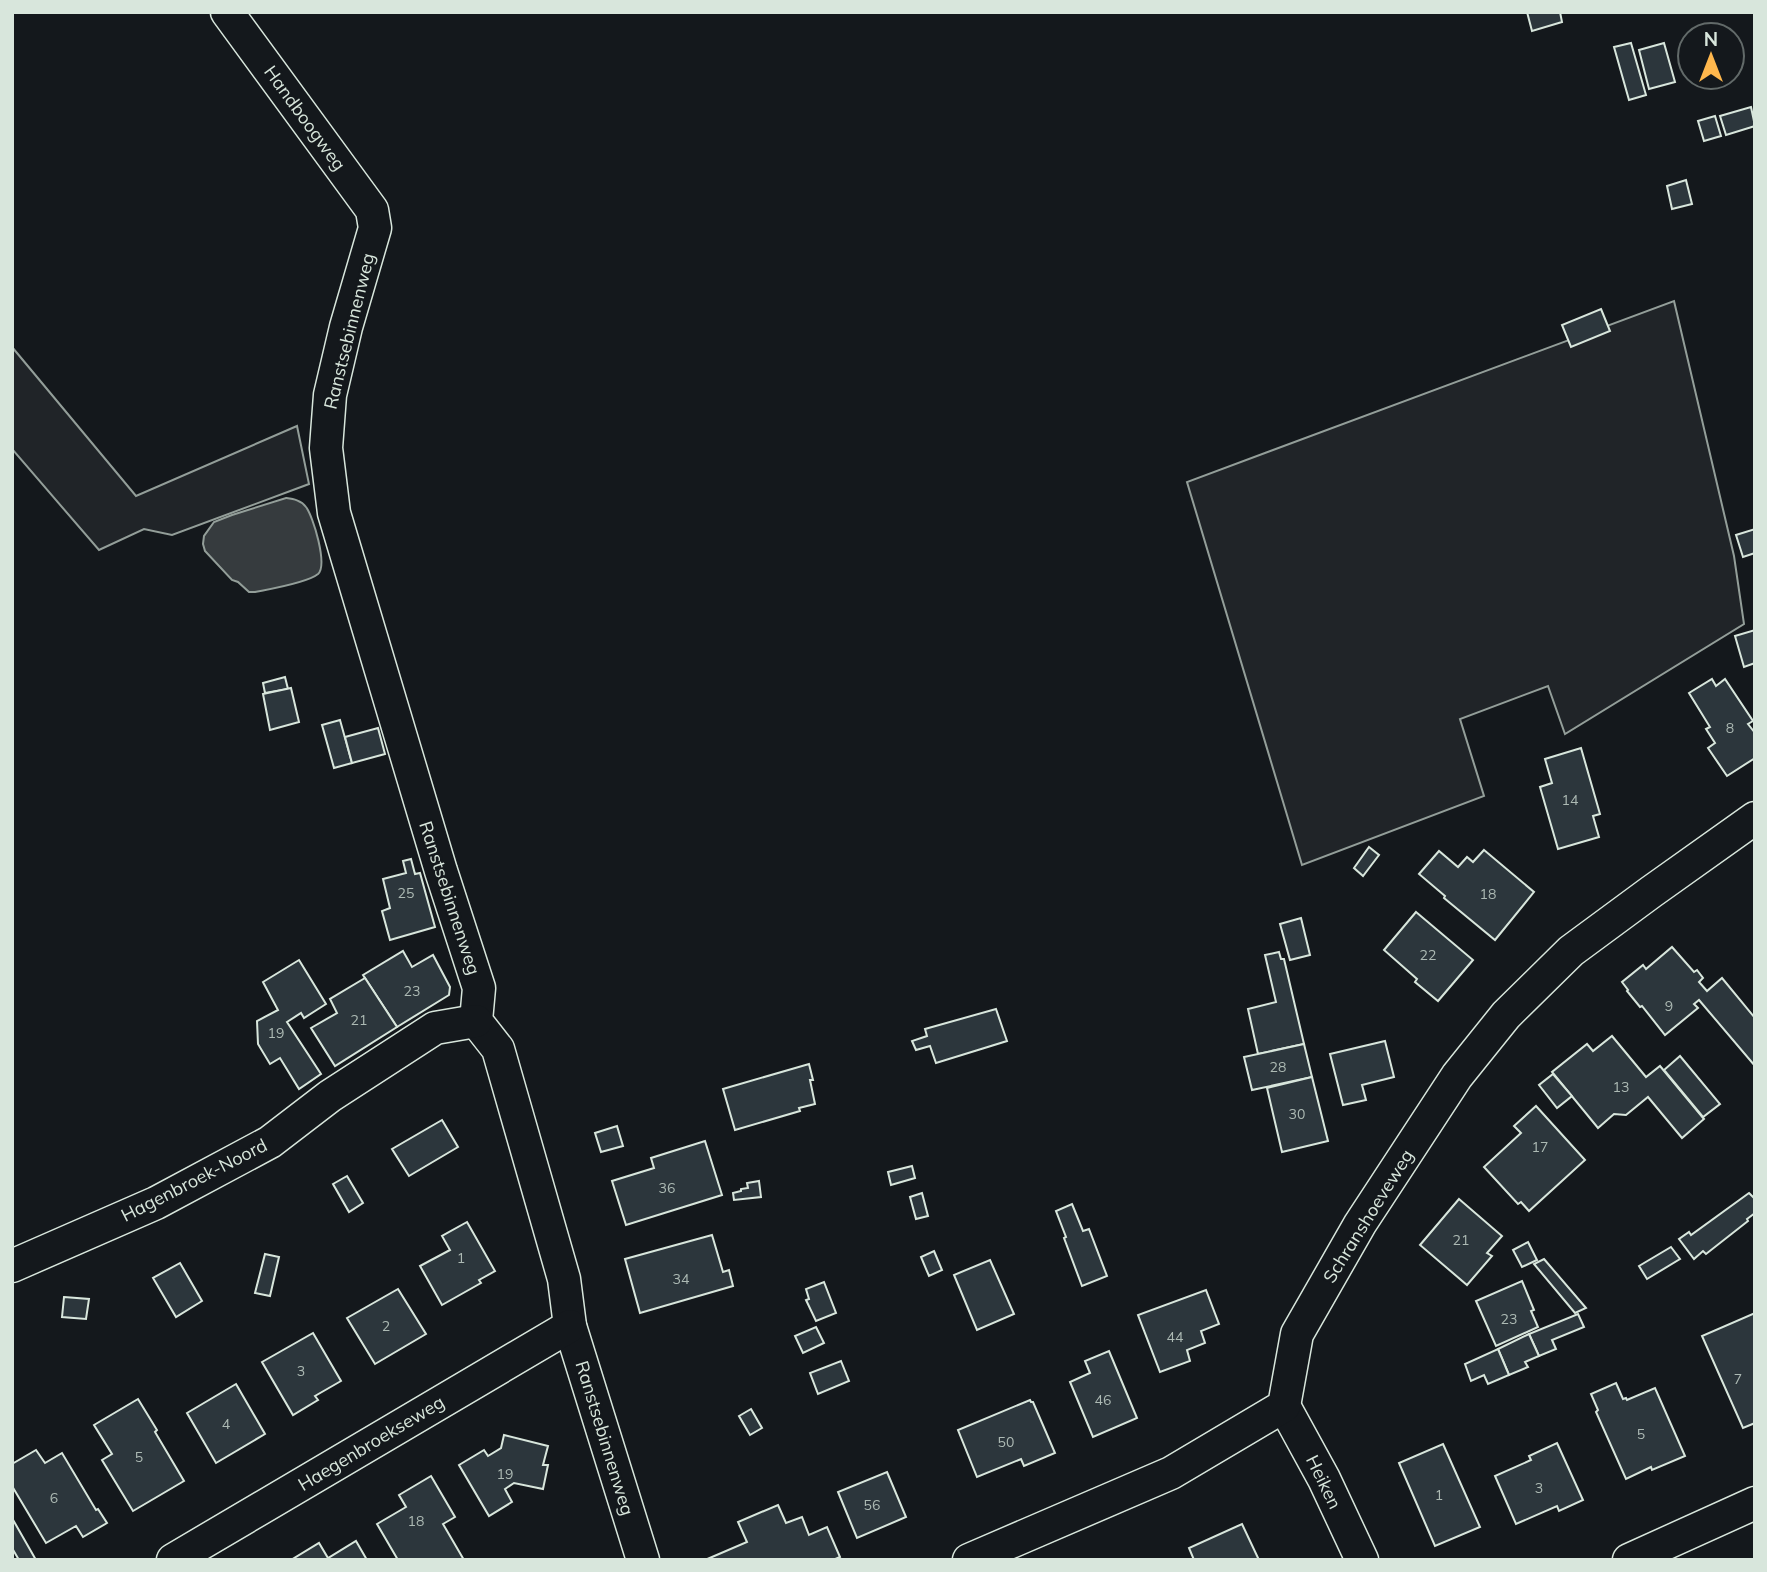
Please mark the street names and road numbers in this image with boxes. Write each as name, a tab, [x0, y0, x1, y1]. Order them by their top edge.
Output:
street label: Handboogweg	[259, 61, 351, 175]
street label: Ranstsebinnenweg	[318, 250, 380, 412]
street label: Ranstsebinnenweg	[414, 818, 486, 978]
street label: Hagenbroek-Noord	[117, 1133, 271, 1227]
street label: Schranshoeveweg	[1318, 1145, 1418, 1287]
street label: Ranstsebinnenweg	[571, 1358, 639, 1518]
street label: Haegenbroekseweg	[294, 1390, 448, 1496]
street label: Heiken	[1301, 1451, 1347, 1513]

